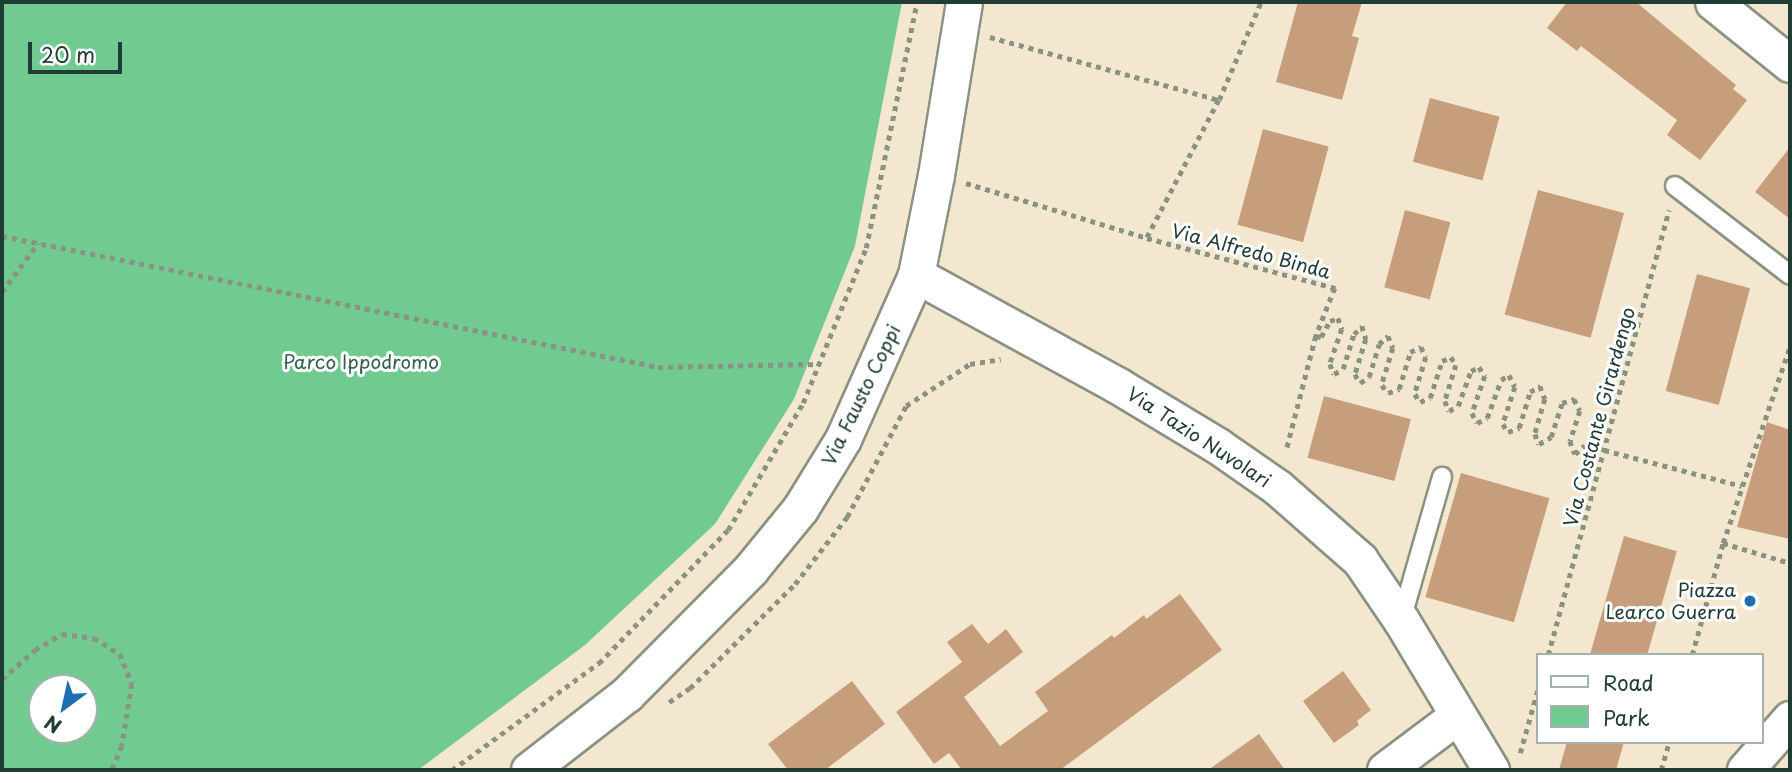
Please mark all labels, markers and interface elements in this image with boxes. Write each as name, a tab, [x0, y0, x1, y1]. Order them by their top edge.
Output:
scale bar	[32, 28, 126, 72]
text: 20 m	[41, 38, 95, 70]
street label: Via Alfredo Binda	[1170, 219, 1332, 283]
street label: Via Costante Girardengo	[1559, 305, 1639, 529]
street label: Via Fausto Coppi	[817, 321, 905, 469]
park label: Parco Ippodromo	[283, 351, 439, 373]
street label: Via Tazio Nuvolari	[1123, 382, 1275, 492]
place label: Piazza Learco Guerra	[1604, 579, 1736, 623]
marker: Piazza Learco Guerra	[1742, 593, 1758, 609]
legend	[1536, 653, 1764, 744]
text: Road	[1603, 666, 1654, 698]
north arrow	[28, 674, 98, 744]
text: Park	[1603, 701, 1650, 733]
text: N	[39, 709, 67, 741]

